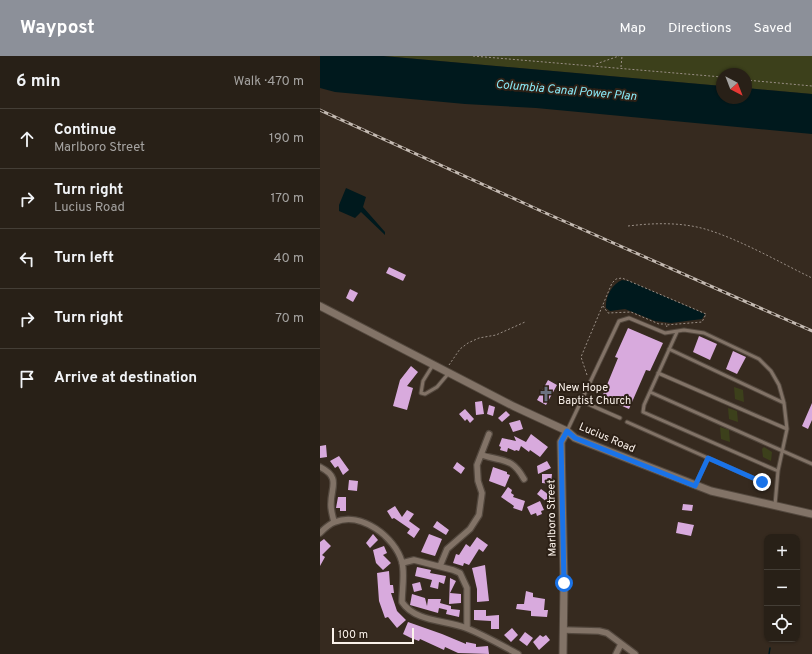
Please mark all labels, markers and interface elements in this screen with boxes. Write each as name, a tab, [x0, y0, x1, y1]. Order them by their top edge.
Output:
text: Waypost	[20, 16, 95, 40]
text: Map	[620, 20, 646, 37]
text: Directions	[668, 20, 732, 37]
text: Saved	[754, 20, 792, 37]
north arrow	[716, 68, 752, 104]
text: 6 min	[16, 71, 60, 93]
text: Walk · 470 m	[233, 74, 304, 90]
water label: Columbia Canal Power Plan	[495, 77, 638, 105]
text: Continue	[54, 121, 116, 140]
icon: ahead	[16, 128, 38, 150]
text: 190 m	[269, 131, 304, 147]
text: Marlboro Street	[54, 140, 145, 156]
text: Turn right	[54, 181, 123, 200]
icon: right	[16, 188, 38, 210]
text: 170 m	[270, 191, 304, 207]
text: Lucius Road	[54, 200, 125, 216]
icon: left	[16, 248, 38, 270]
text: Turn left	[54, 249, 114, 268]
text: 40 m	[274, 251, 304, 267]
icon: right	[16, 308, 38, 330]
text: Turn right	[54, 309, 123, 328]
text: 70 m	[275, 311, 304, 327]
icon: arrive	[16, 368, 38, 390]
text: Arrive at destination	[54, 369, 197, 388]
place label: New Hope Baptist Church	[558, 381, 631, 408]
church icon: New Hope Baptist Church	[537, 385, 555, 403]
street label: Lucius Road	[577, 420, 637, 456]
route end	[753, 473, 771, 491]
street label: Marlboro Street	[544, 479, 560, 557]
map controls	[764, 534, 800, 642]
button: +	[764, 534, 800, 570]
button: −	[764, 570, 800, 606]
route start	[555, 574, 573, 592]
button: locate	[764, 606, 800, 642]
scale bar	[332, 626, 414, 645]
text: 100 m	[338, 628, 368, 642]

